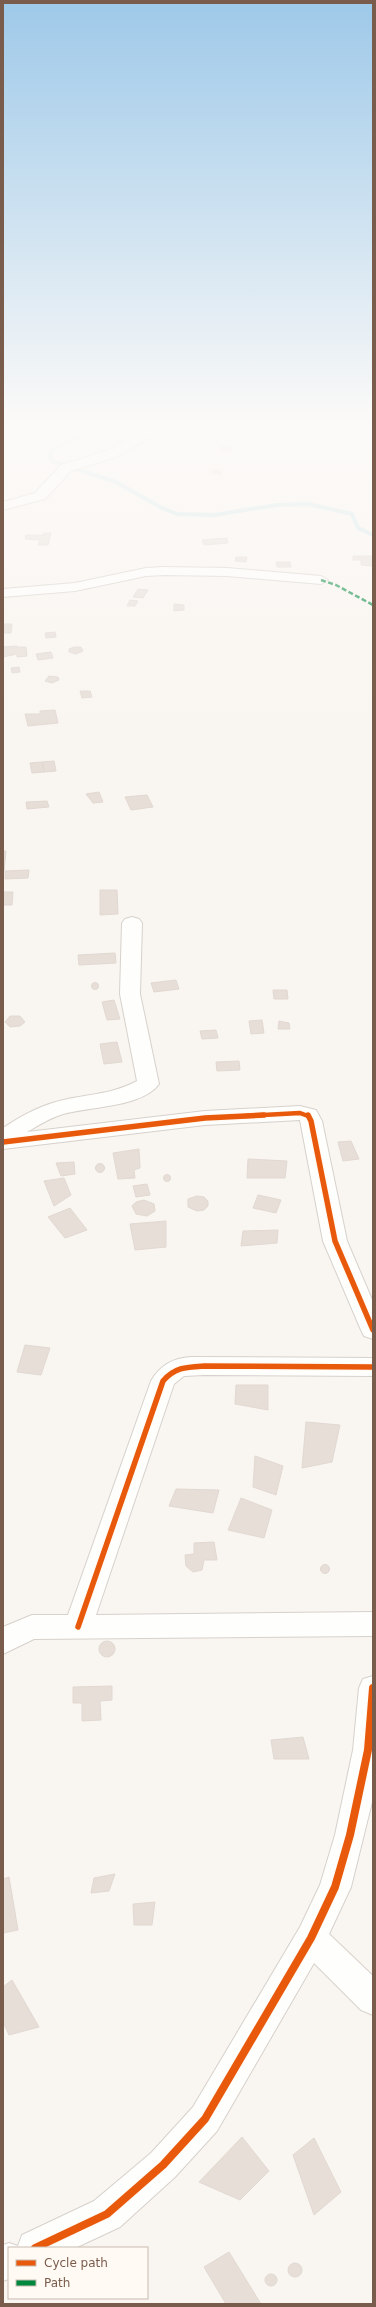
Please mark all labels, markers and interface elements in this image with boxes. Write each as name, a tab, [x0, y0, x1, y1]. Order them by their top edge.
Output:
legend	[8, 2247, 148, 2299]
text: Cycle path	[44, 2256, 108, 2270]
text: Path	[44, 2276, 70, 2290]

